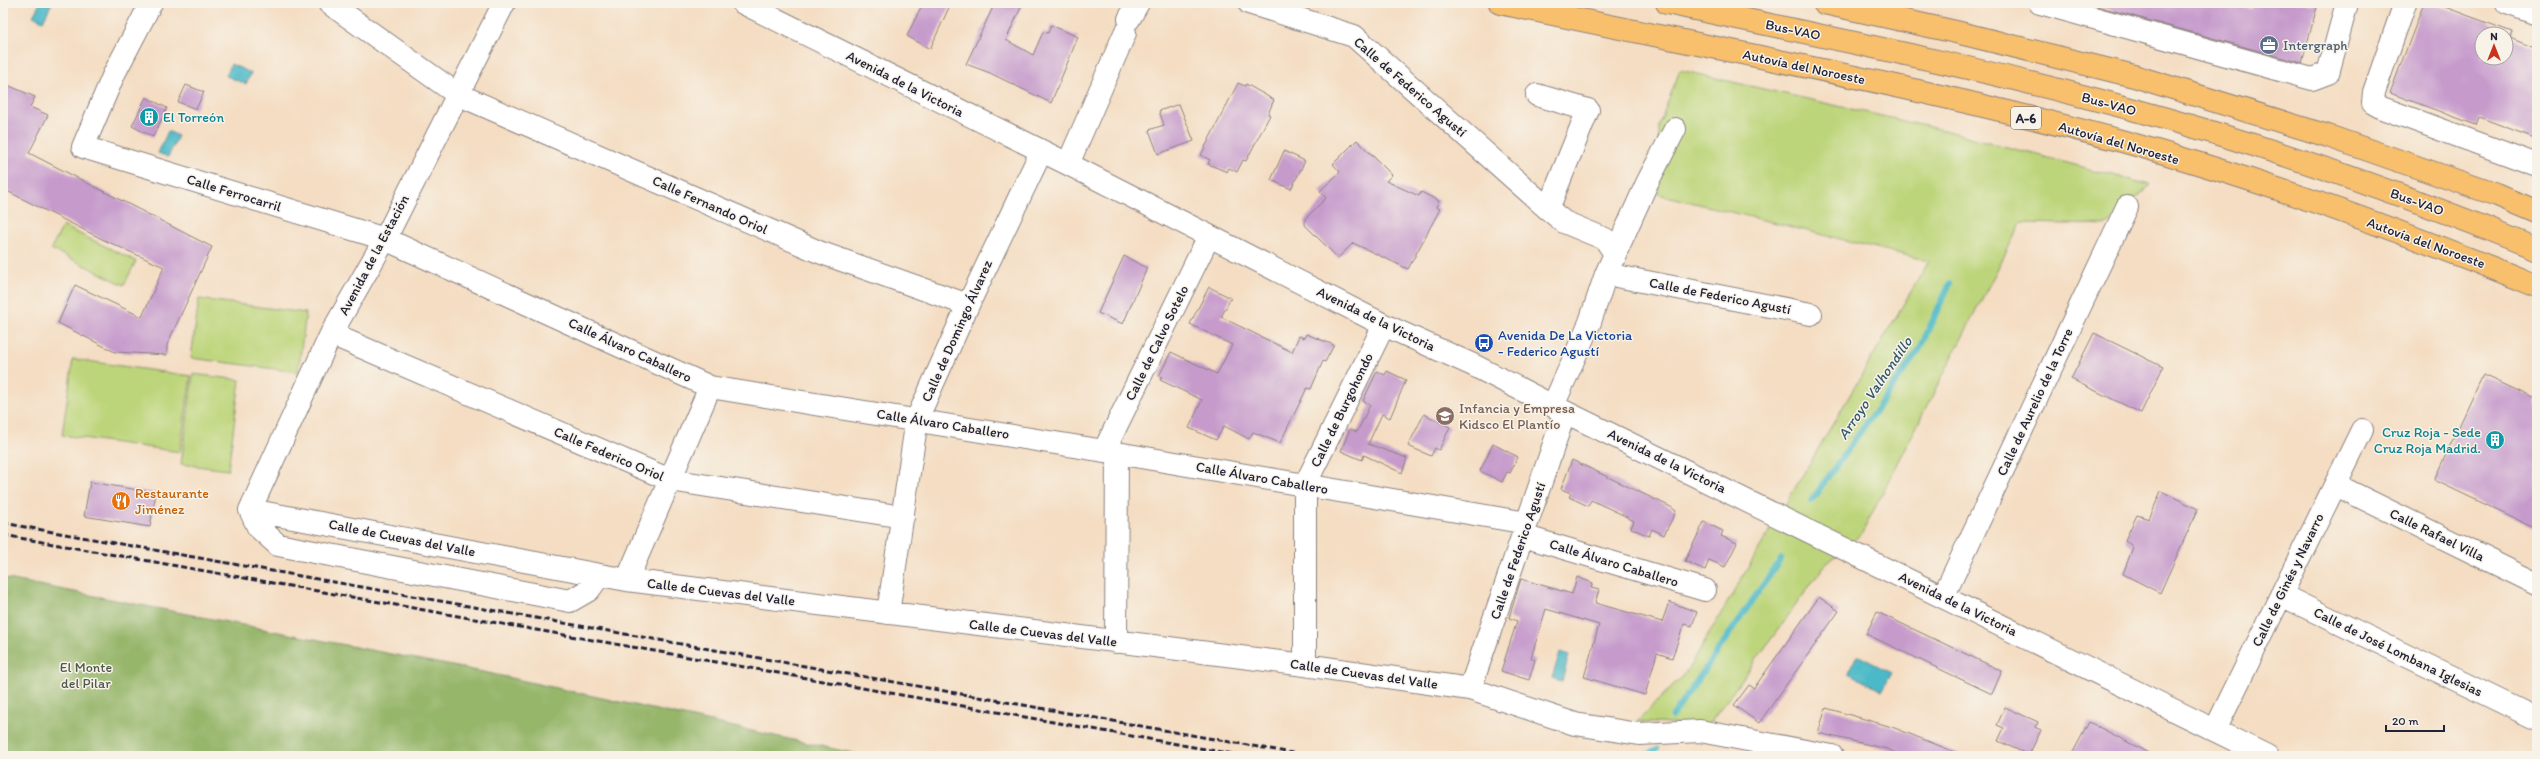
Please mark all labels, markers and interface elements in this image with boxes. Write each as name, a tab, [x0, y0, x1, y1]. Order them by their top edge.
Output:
street label: Bus-VAO	[1764, 16, 1822, 44]
north arrow	[2474, 26, 2514, 66]
text: N	[2490, 30, 2498, 43]
street label: Calle de Federico Agustí	[1350, 33, 1470, 141]
office icon: Intergraph	[2258, 34, 2280, 56]
place label: Intergraph	[2283, 37, 2348, 54]
street label: Autovía del Noroeste	[1741, 46, 1867, 88]
street label: Avenida de la Victoria	[843, 47, 967, 121]
street label: Bus-VAO	[2080, 89, 2138, 119]
building icon: El Torreón	[138, 106, 160, 128]
road number: A-6	[2011, 107, 2041, 129]
place label: El Torreón	[163, 109, 224, 126]
street label: Autovía del Noroeste	[2057, 118, 2182, 168]
street label: Calle Ferrocarril	[185, 171, 283, 215]
street label: Calle Fernando Oriol	[650, 172, 770, 238]
street label: Bus-VAO	[2388, 184, 2446, 220]
street label: Avenida de la Estación	[335, 192, 413, 318]
street label: Autovía del Noroeste	[2365, 214, 2488, 272]
street label: Calle de Domingo Álvarez	[918, 257, 996, 405]
street label: Calle de Federico Agustí	[1648, 274, 1793, 318]
street label: Calle de Calvo Sotelo	[1122, 282, 1192, 404]
street label: Avenida de la Victoria	[1314, 283, 1439, 355]
street label: Calle Álvaro Caballero	[566, 314, 694, 386]
street label: Calle de Aurelio de la Torre	[1993, 325, 2077, 479]
place label: Avenida De La Victoria - Federico Agustí	[1498, 327, 1633, 360]
bus stop icon: Avenida De La Victoria - Federico Agustí	[1473, 332, 1495, 354]
water label: Arroyo Valhondillo	[1834, 333, 1916, 443]
street label: Calle de Burgohondo	[1307, 350, 1377, 470]
place label: Infancia y Empresa Kidsco El Plantío	[1459, 400, 1575, 433]
street label: Calle Álvaro Caballero	[875, 405, 1011, 443]
school or university icon: Infancia y Empresa Kidsco El Plantío	[1434, 405, 1456, 427]
street label: Calle Federico Oriol	[551, 423, 667, 485]
place label: Cruz Roja - Sede Cruz Roja Madrid.	[2374, 424, 2481, 457]
street label: Avenida de la Victoria	[1605, 425, 1730, 497]
building icon: Cruz Roja - Sede Cruz Roja Madrid.	[2484, 429, 2506, 451]
street label: Calle Álvaro Caballero	[1195, 458, 1329, 498]
street label: Calle de Federico Agustí	[1487, 480, 1550, 622]
place label: Restaurante Jiménez	[135, 485, 209, 518]
restaurant icon: Restaurante Jiménez	[110, 490, 132, 512]
street label: Calle Rafael Villa	[2387, 505, 2488, 566]
street label: Calle de Ginés y Navarro	[2248, 510, 2328, 650]
street label: Calle de Cuevas del Valle	[327, 515, 477, 561]
street label: Calle Álvaro Caballero	[1547, 535, 1681, 591]
street label: Avenida de la Victoria	[1896, 568, 2021, 640]
street label: Calle de Cuevas del Valle	[646, 574, 796, 610]
street label: Calle de José Lombana Iglesias	[2311, 604, 2485, 700]
street label: Calle de Cuevas del Valle	[968, 615, 1118, 651]
street label: Calle de Cuevas del Valle	[1289, 655, 1439, 693]
park label: El Monte del Pilar	[60, 659, 113, 692]
scale bar	[2386, 707, 2444, 733]
text: 20 m	[2392, 714, 2419, 728]

